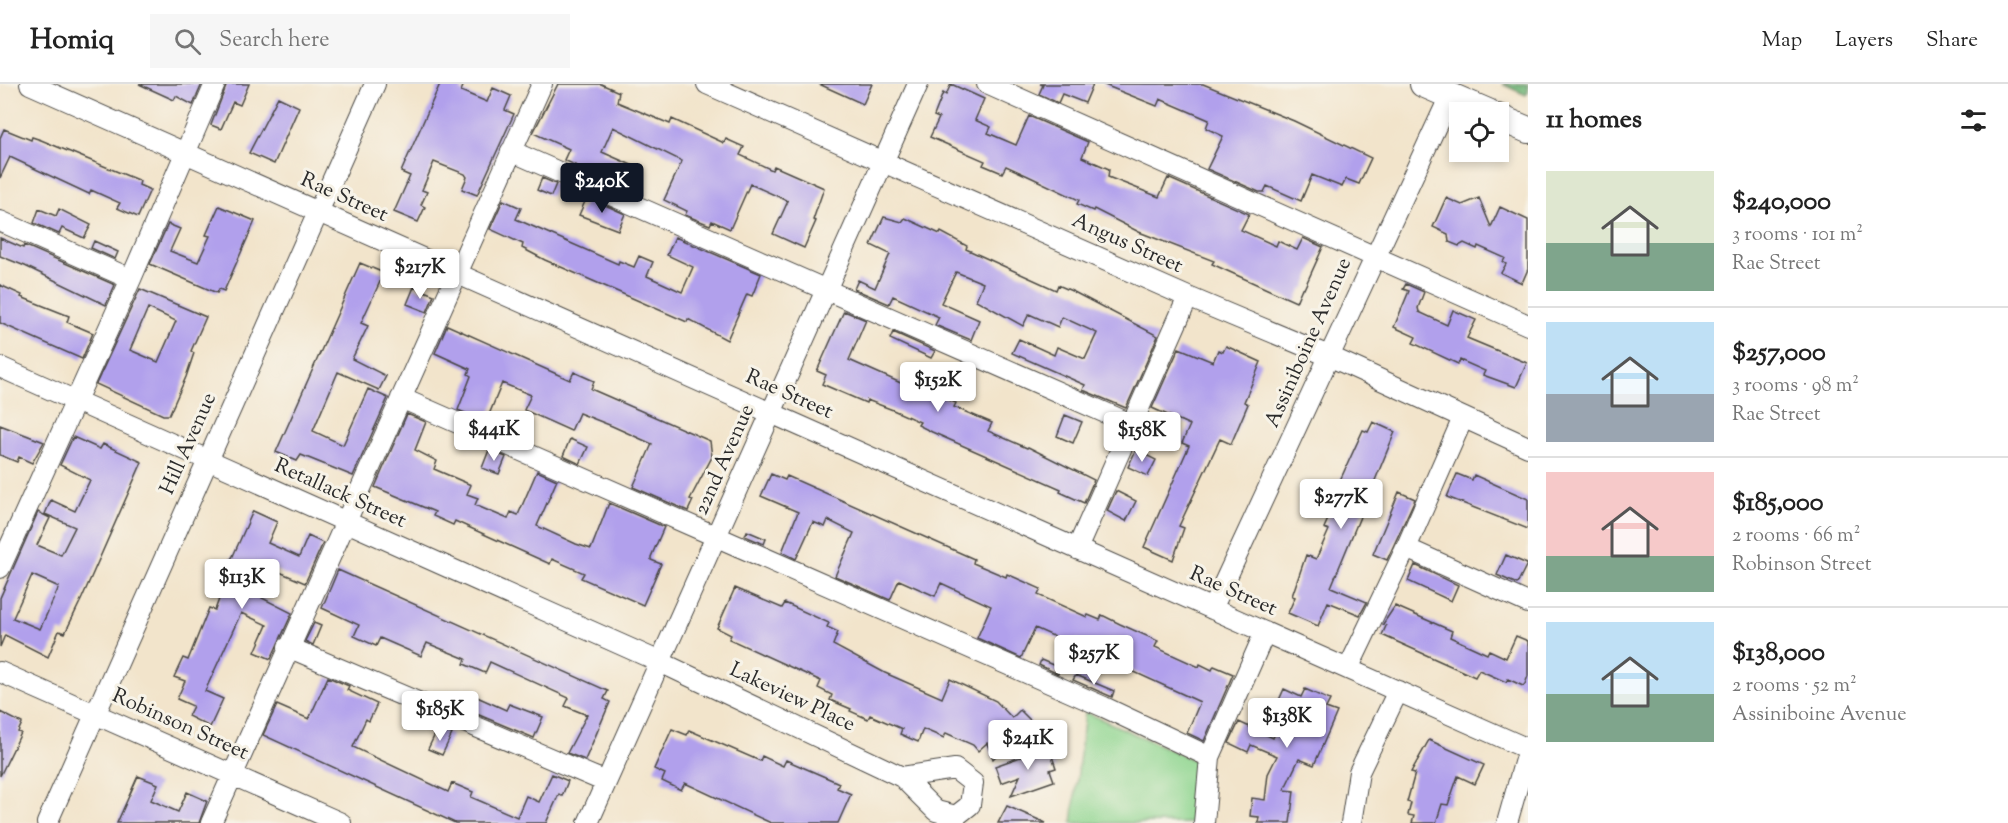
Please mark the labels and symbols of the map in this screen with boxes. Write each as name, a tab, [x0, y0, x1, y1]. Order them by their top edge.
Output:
pin: $240K	[560, 163, 644, 214]
street label: Rae Street	[295, 165, 393, 231]
street label: Angus Street	[1067, 206, 1187, 282]
pin: $217K	[378, 249, 462, 300]
street label: Assiniboine Avenue	[1258, 253, 1360, 433]
street label: Rae Street	[740, 362, 838, 428]
pin: $152K	[896, 362, 980, 413]
street label: Hill Avenue	[153, 388, 225, 500]
street label: 22nd Avenue	[687, 400, 763, 520]
pin: $441K	[452, 411, 536, 462]
pin: $158K	[1100, 412, 1184, 463]
street label: Retallack Street	[269, 451, 411, 537]
pin: $277K	[1299, 479, 1383, 530]
pin: $113K	[200, 559, 284, 610]
street label: Rae Street	[1184, 559, 1282, 625]
pin: $257K	[1052, 635, 1136, 686]
street label: Lakeview Place	[724, 656, 860, 740]
street label: Robinson Street	[107, 682, 253, 768]
pin: $185K	[398, 691, 482, 742]
pin: $138K	[1245, 698, 1329, 749]
pin: $241K	[986, 720, 1070, 771]

